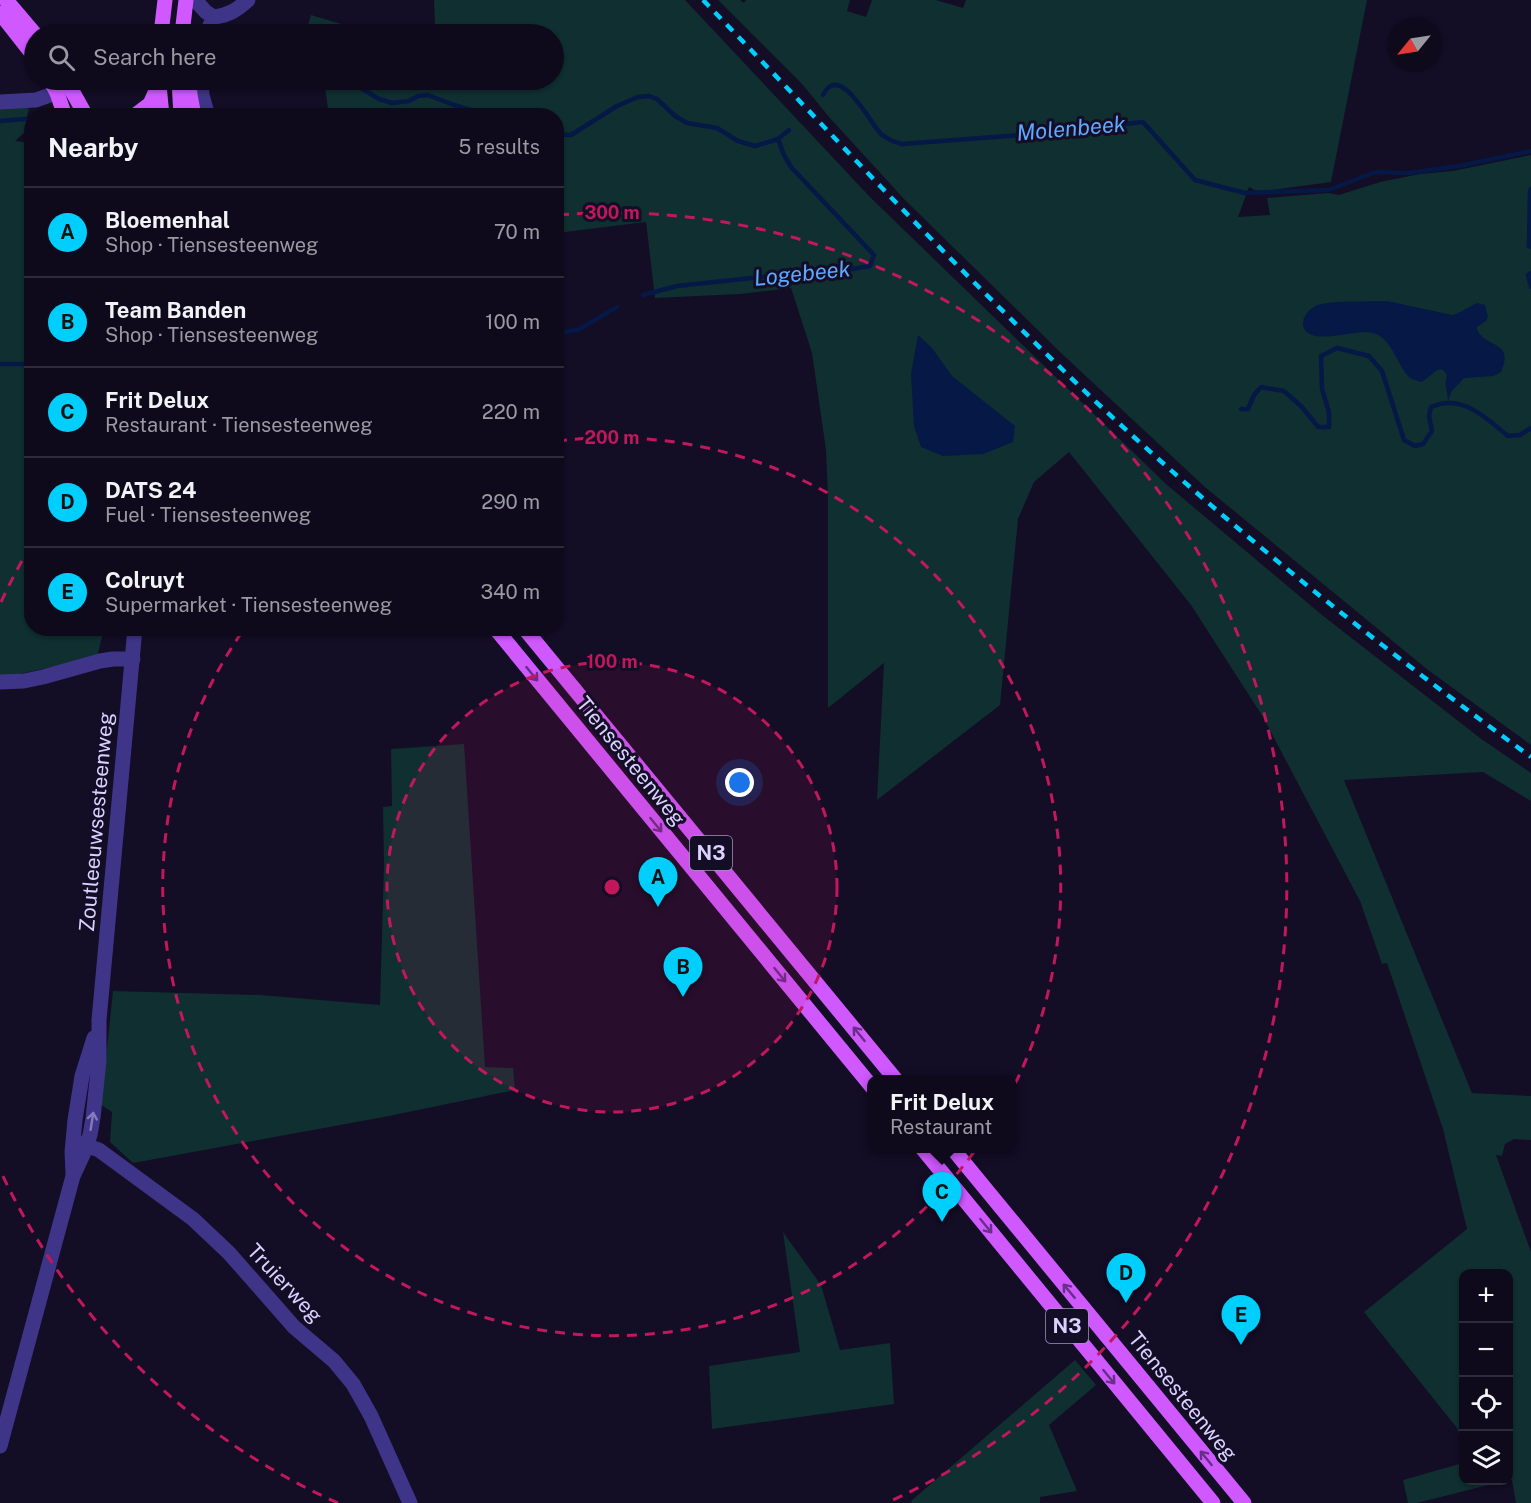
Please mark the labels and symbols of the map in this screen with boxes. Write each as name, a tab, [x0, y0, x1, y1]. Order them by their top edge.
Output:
north arrow	[1387, 18, 1441, 72]
water label: Molenbeek	[1015, 110, 1127, 146]
text: 300 m	[584, 202, 640, 223]
water label: Logebeek	[752, 255, 852, 291]
text: 200 m	[585, 427, 639, 448]
text: 100 m	[586, 651, 638, 672]
one-way arrow	[526, 666, 539, 682]
street label: Tiensesteenweg	[571, 691, 691, 831]
street label: Zoutleeuwsesteenweg	[74, 711, 118, 933]
your location	[725, 768, 754, 797]
one-way arrow	[649, 816, 662, 832]
road number: N3	[690, 836, 732, 870]
pin: A	[638, 858, 678, 907]
centre of rings	[602, 877, 622, 897]
pin: B	[664, 948, 702, 997]
one-way arrow	[773, 967, 786, 983]
one-way arrow	[852, 1026, 865, 1042]
one-way arrow	[87, 1112, 98, 1132]
pin: C	[922, 1172, 962, 1222]
one-way arrow	[979, 1218, 992, 1234]
street label: Truierweg	[242, 1238, 328, 1328]
pin: D	[1106, 1254, 1146, 1303]
one-way arrow	[1063, 1283, 1076, 1299]
pin: E	[1222, 1296, 1260, 1345]
road number: N3	[1046, 1309, 1088, 1343]
street label: Tiensesteenweg	[1123, 1326, 1243, 1466]
one-way arrow	[1103, 1369, 1116, 1385]
one-way arrow	[1200, 1450, 1213, 1466]

